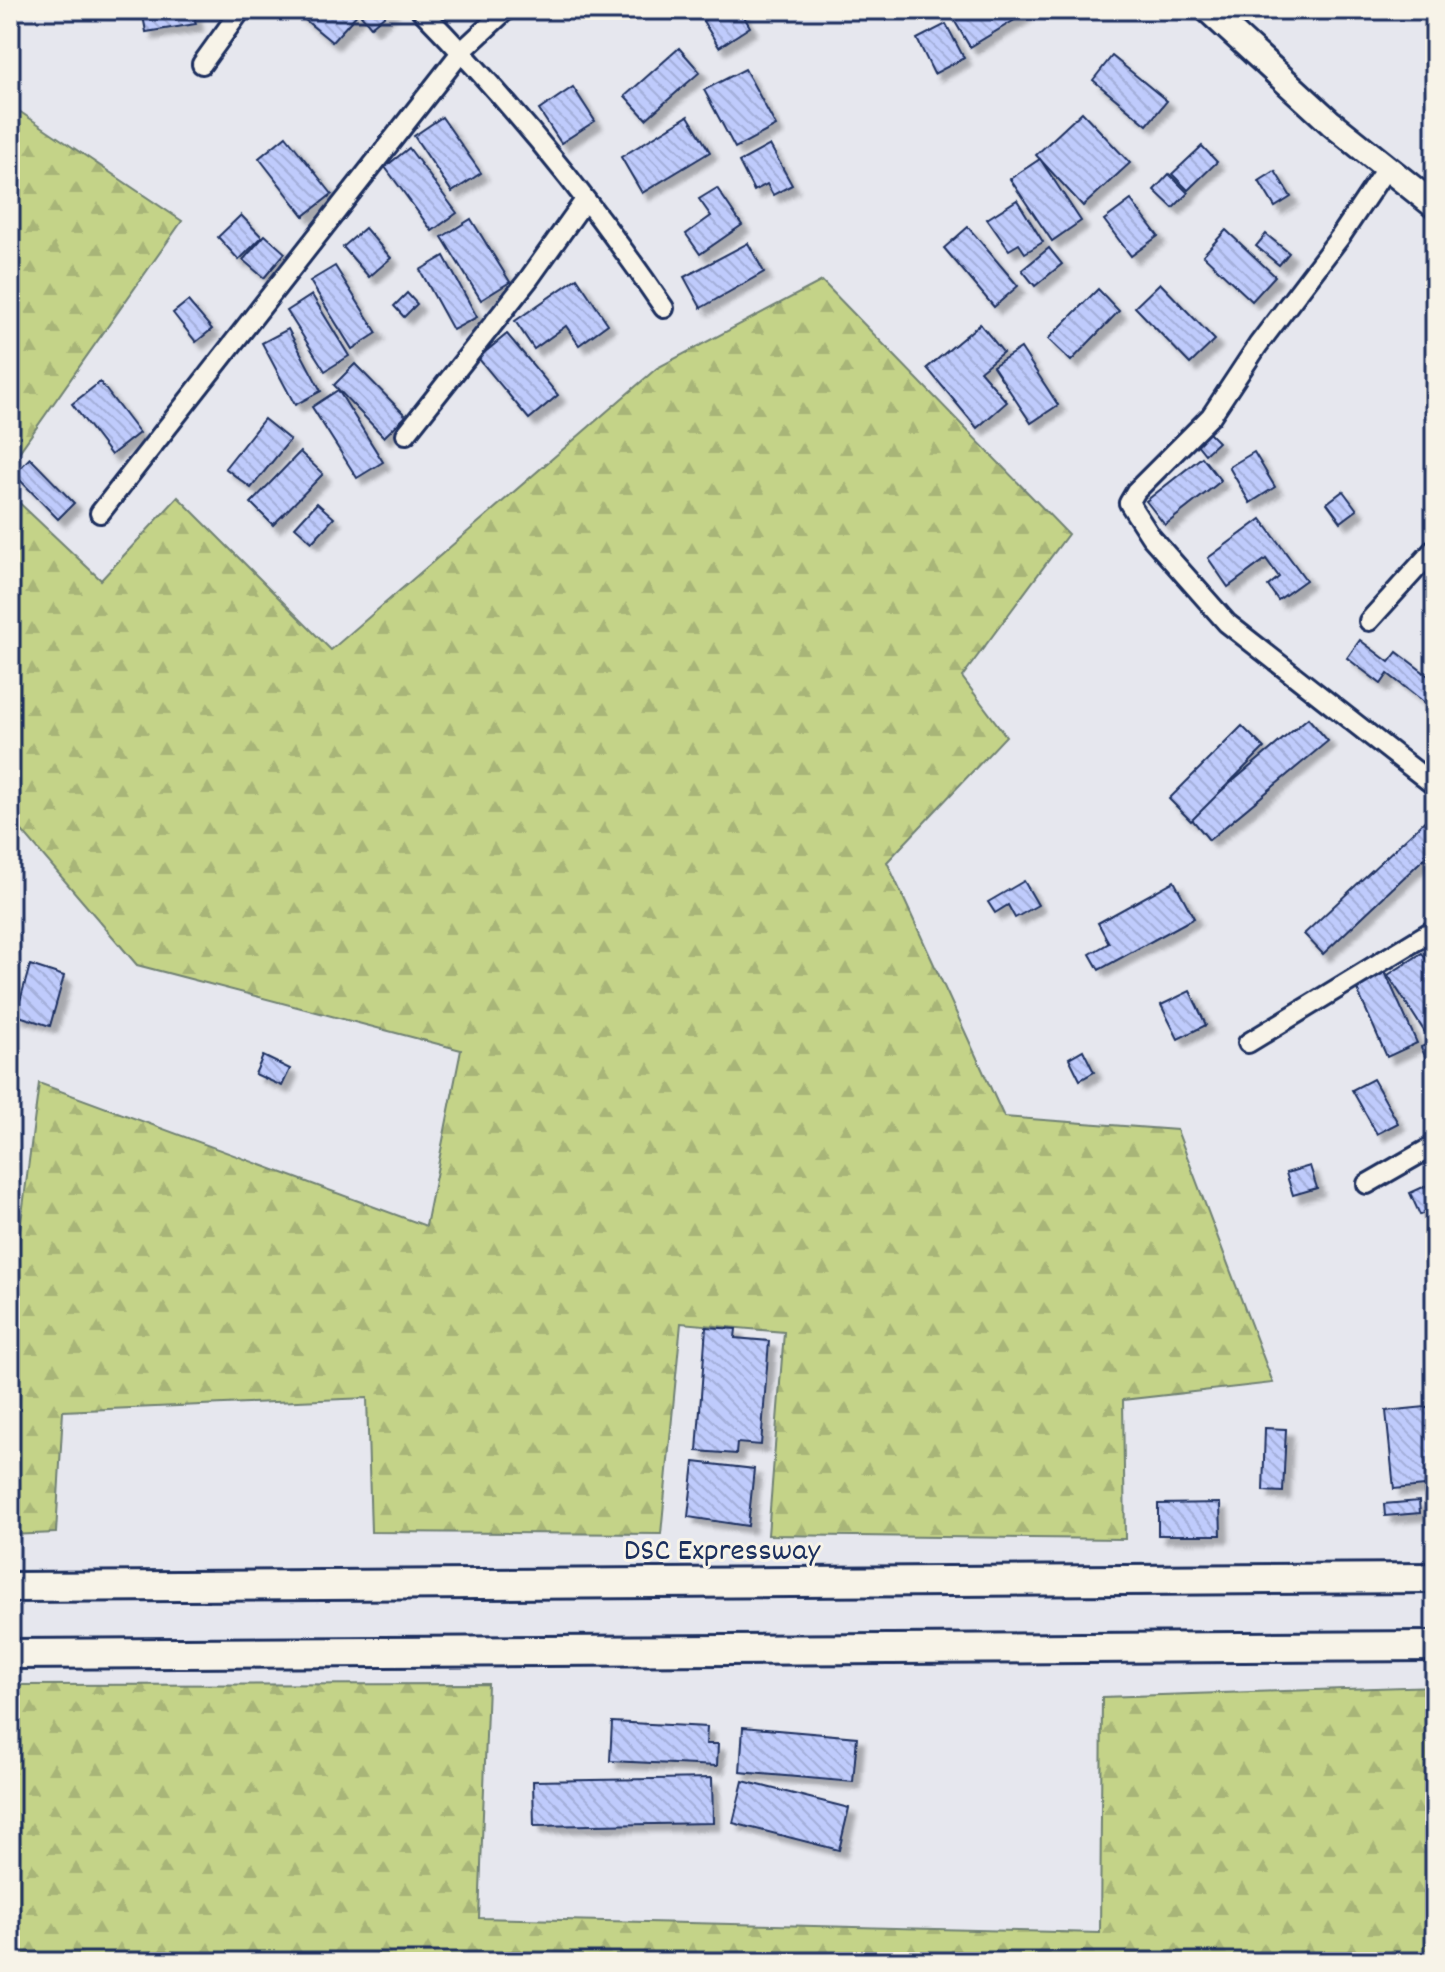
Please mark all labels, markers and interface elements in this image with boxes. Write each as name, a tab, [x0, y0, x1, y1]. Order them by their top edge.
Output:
street label: DSC Expressway	[624, 1530, 821, 1576]

